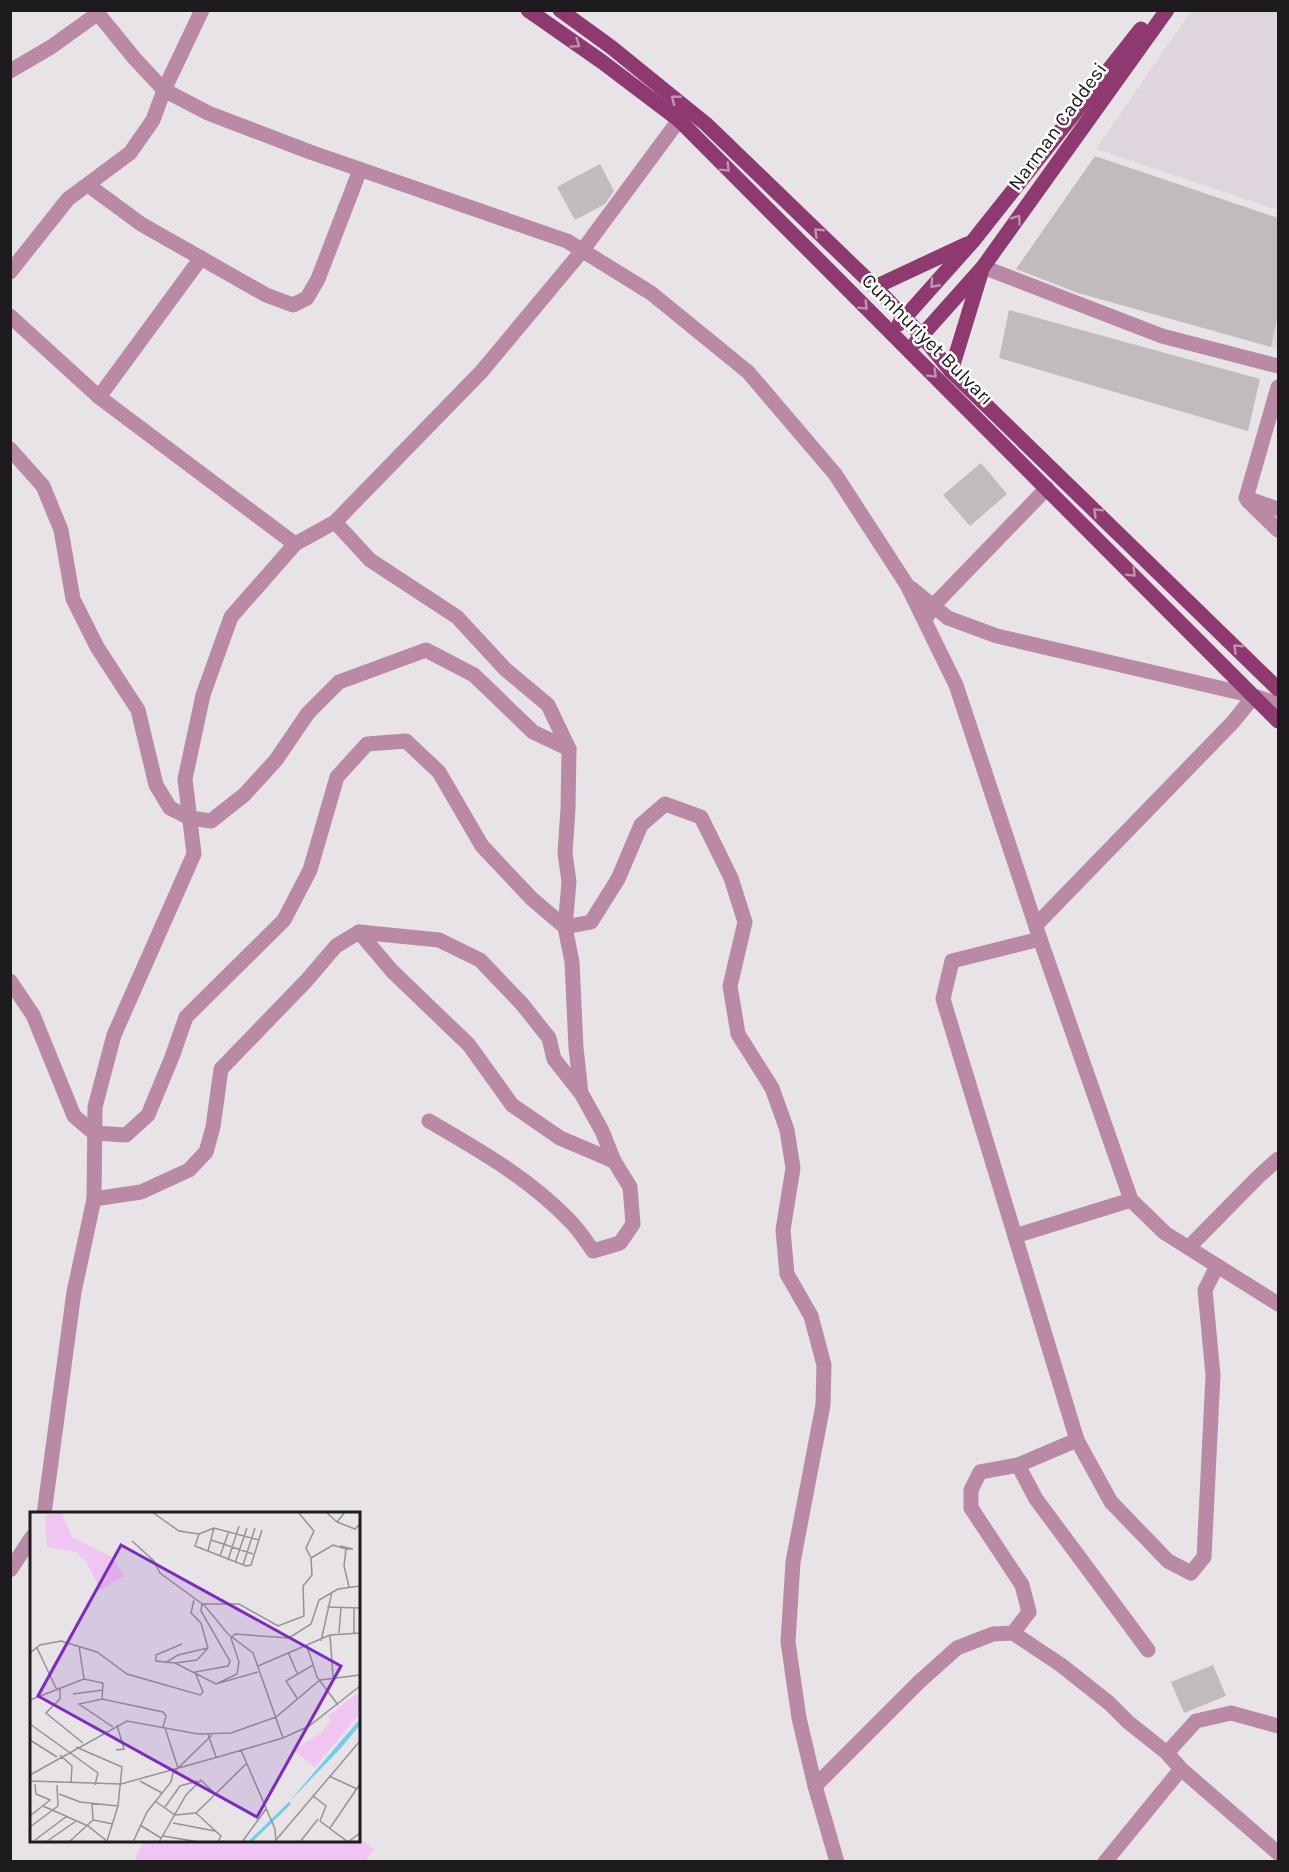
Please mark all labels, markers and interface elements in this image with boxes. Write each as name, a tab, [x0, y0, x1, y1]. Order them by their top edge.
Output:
one-way arrow	[570, 37, 581, 48]
street label: Narman Caddesi	[1003, 58, 1111, 195]
one-way arrow	[671, 95, 682, 106]
one-way arrow	[719, 161, 729, 172]
one-way arrow	[1009, 215, 1020, 226]
one-way arrow	[814, 228, 824, 239]
street label: Cumhuriyet Bulvarı	[857, 269, 998, 410]
one-way arrow	[930, 278, 941, 288]
one-way arrow	[857, 298, 868, 309]
one-way arrow	[926, 367, 936, 378]
one-way arrow	[1093, 509, 1104, 520]
one-way arrow	[1124, 566, 1135, 577]
one-way arrow	[1233, 645, 1244, 656]
inset map	[30, 1512, 360, 1842]

